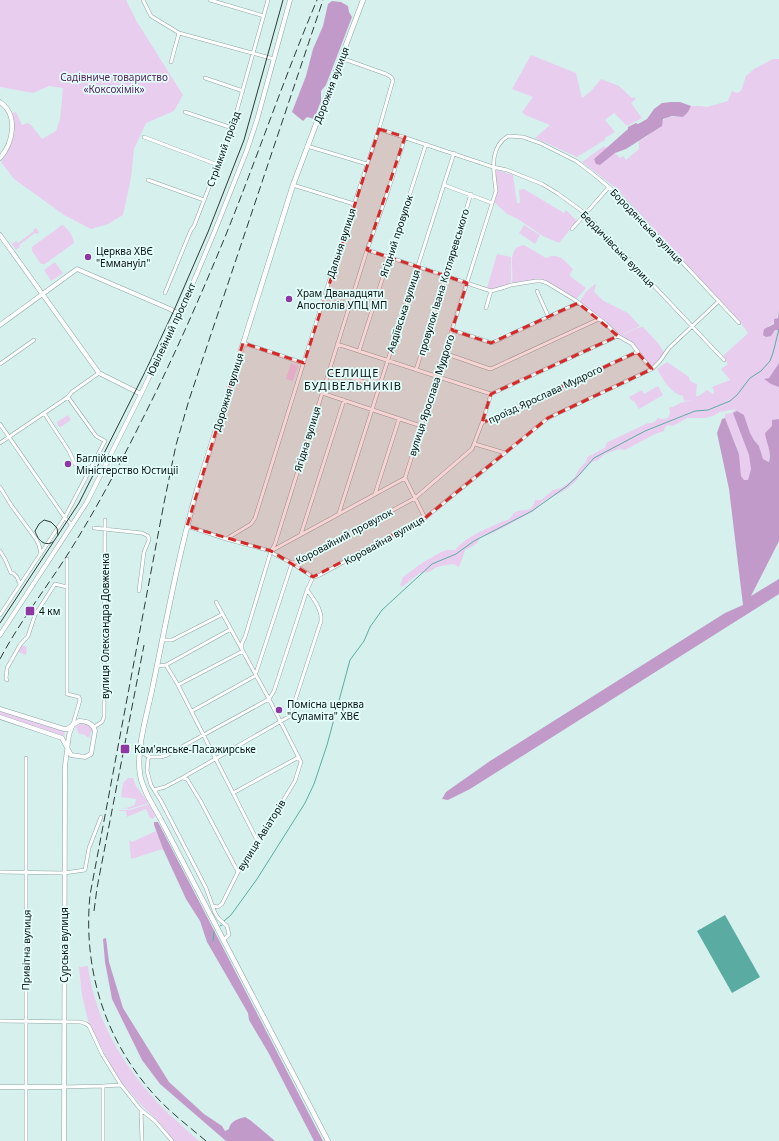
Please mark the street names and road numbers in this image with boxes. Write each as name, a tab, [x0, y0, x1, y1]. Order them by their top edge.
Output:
street label: Дорожня вулиця	[310, 45, 352, 125]
street label: Стрімкий проїзд	[203, 109, 243, 189]
street label: Бородянська вулиця	[607, 185, 687, 267]
street label: Ягідний провулок	[376, 192, 416, 279]
street label: Дальня вулиця	[323, 206, 359, 280]
street label: провулок Івана Котляревського	[414, 207, 472, 357]
street label: Бердичівська вулиця	[578, 208, 658, 290]
street label: Авдіївська вулиця	[383, 268, 423, 354]
street label: Ювілейний проспект	[143, 280, 199, 378]
street label: вулиця Ярослава Мудрого	[405, 332, 457, 458]
street label: Дорожня вулиця	[209, 351, 247, 433]
street label: проїзд Ярослава Мудрого	[486, 361, 605, 427]
street label: Ягідна вулиця	[290, 405, 324, 473]
street label: Коровайний провулок	[293, 504, 396, 568]
street label: Коровайна вулиця	[341, 512, 427, 568]
street label: вулиця Олександра Довженка	[98, 553, 112, 699]
street label: вулиця Авіаторів	[233, 796, 289, 873]
street label: Сурська вулиця	[57, 907, 71, 983]
street label: Привітна вулиця	[18, 909, 34, 991]

